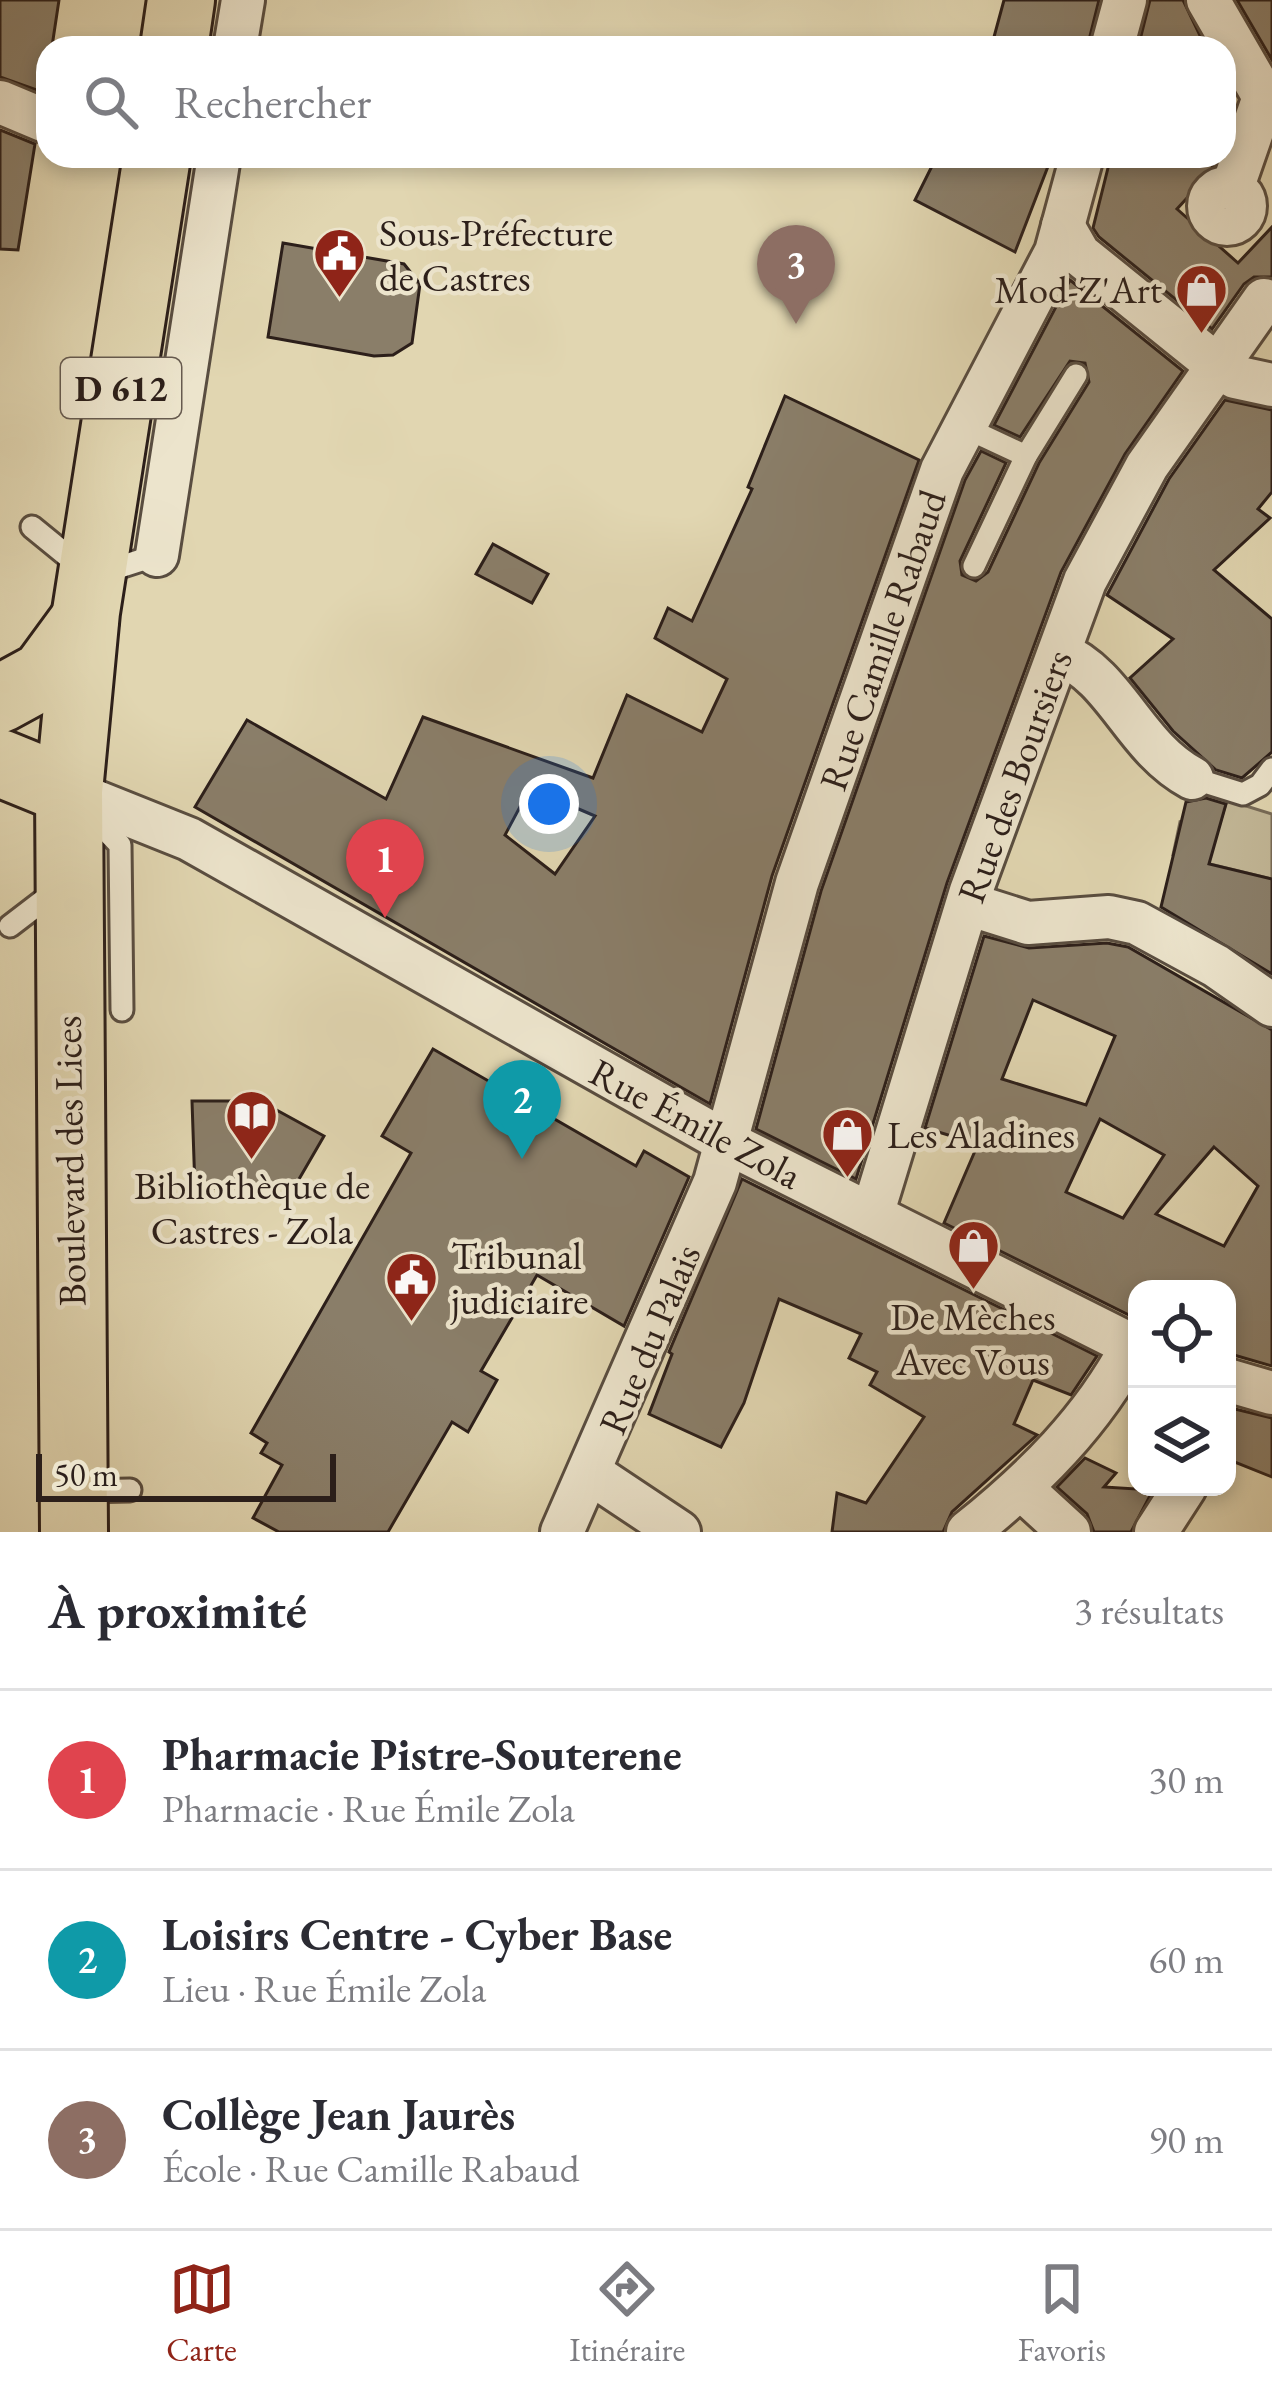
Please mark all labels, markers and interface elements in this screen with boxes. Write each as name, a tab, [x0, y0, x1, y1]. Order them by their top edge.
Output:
search box	[36, 36, 1236, 168]
icon: search	[78, 69, 144, 135]
text: Rechercher	[174, 73, 371, 131]
place label: Sous-Préfecture de Castres	[379, 207, 613, 303]
pin: 3	[757, 225, 835, 324]
public building icon: Sous-Préfecture de Castres	[312, 226, 368, 300]
shop icon: Mod-Z'Art	[1173, 261, 1229, 335]
place label: Mod-Z'Art	[994, 264, 1162, 315]
road number: D 612	[61, 358, 181, 418]
street label: Rue Camille Rabaud	[807, 483, 958, 797]
street label: Rue des Boursiers	[945, 643, 1084, 910]
your location	[519, 774, 579, 834]
pin: 1	[346, 819, 424, 918]
street label: Boulevard des Lices	[41, 1015, 98, 1307]
street label: Rue Émile Zola	[581, 1046, 811, 1201]
pin: 2	[483, 1060, 561, 1159]
library icon: Bibliothèque de Castres - Zola	[224, 1087, 280, 1161]
shop icon: Les Aladines	[820, 1106, 876, 1180]
place label: Les Aladines	[887, 1109, 1075, 1160]
place label: Bibliothèque de Castres - Zola	[134, 1160, 370, 1256]
shop icon: De Mèches Avec Vous	[945, 1218, 1001, 1292]
place label: Tribunal judiciaire	[450, 1230, 588, 1326]
street label: Rue du Palais	[587, 1236, 712, 1442]
public building icon: Tribunal judiciaire	[384, 1249, 440, 1323]
map controls	[1128, 1280, 1236, 1496]
button: locate	[1128, 1280, 1236, 1388]
place label: De Mèches Avec Vous	[890, 1291, 1056, 1387]
button: layers	[1128, 1388, 1236, 1496]
scale bar	[36, 1448, 336, 1501]
text: 50 m	[54, 1453, 118, 1496]
text: À proximité	[48, 1577, 307, 1643]
text: 3 résultats	[1074, 1585, 1224, 1636]
text: Pharmacie Pistre-Souterene	[162, 1725, 682, 1783]
text: 1	[77, 1754, 97, 1805]
text: 30 m	[1148, 1754, 1224, 1805]
text: Pharmacie · Rue Émile Zola	[162, 1783, 575, 1834]
text: Loisirs Centre - Cyber Base	[162, 1905, 672, 1963]
text: 2	[77, 1934, 97, 1985]
text: 60 m	[1148, 1934, 1224, 1985]
text: Lieu · Rue Émile Zola	[162, 1963, 486, 2014]
text: Collège Jean Jaurès	[162, 2085, 515, 2143]
text: 3	[77, 2114, 97, 2165]
text: 90 m	[1148, 2114, 1224, 2165]
text: École · Rue Camille Rabaud	[162, 2143, 580, 2194]
tab: Carte	[166, 2256, 237, 2371]
tab: Itinéraire	[569, 2256, 685, 2371]
tab: Favoris	[1018, 2256, 1106, 2371]

